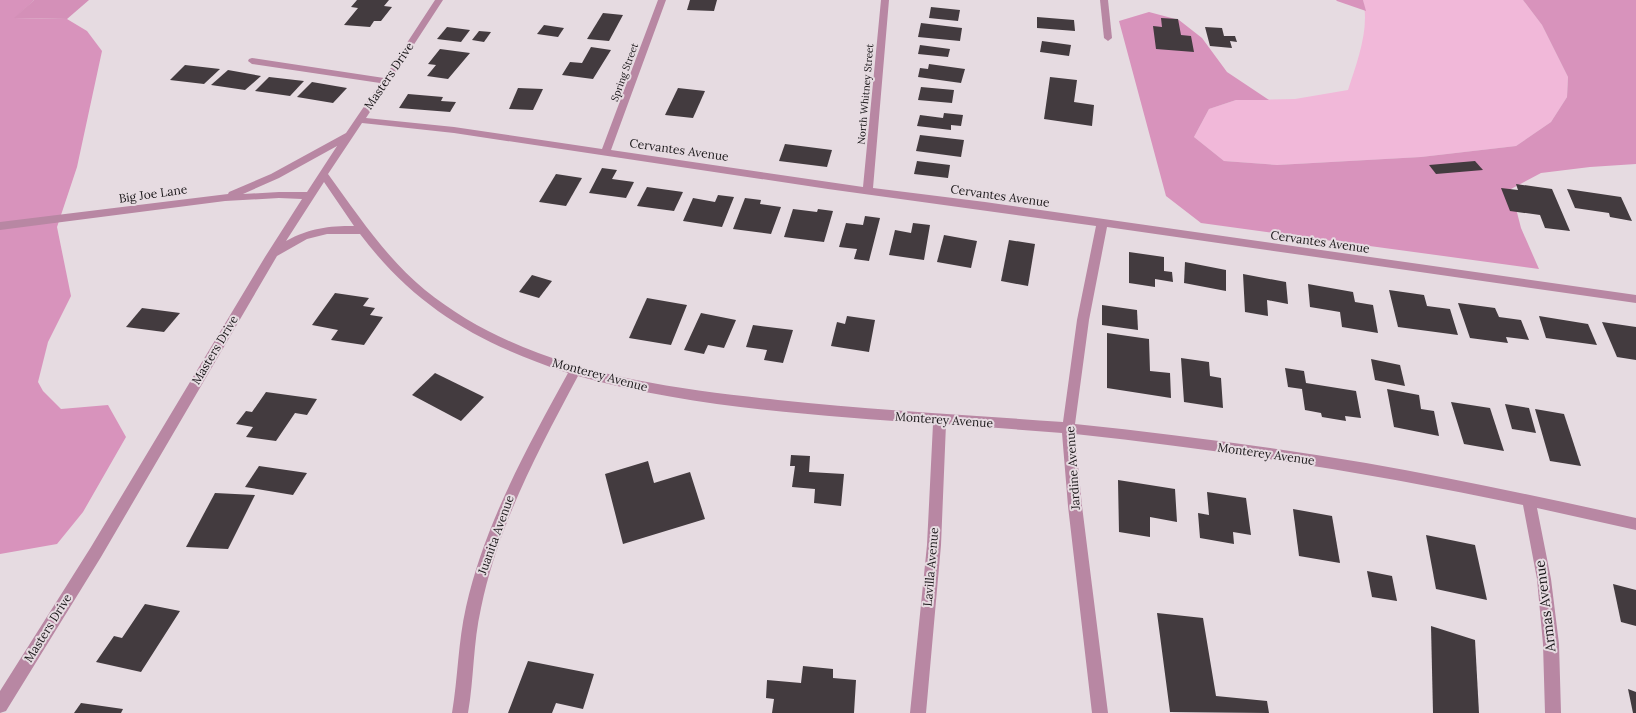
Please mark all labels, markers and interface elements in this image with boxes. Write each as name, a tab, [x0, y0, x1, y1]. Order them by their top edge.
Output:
street label: Masters Drive	[361, 39, 417, 112]
street label: Spring Street	[608, 41, 641, 103]
street label: North Whitney Street	[855, 43, 876, 145]
street label: Cervantes Avenue	[628, 135, 730, 164]
street label: Big Joe Lane	[118, 181, 189, 206]
street label: Cervantes Avenue	[949, 181, 1051, 210]
street label: Cervantes Avenue	[1269, 227, 1371, 256]
street label: Masters Drive	[188, 312, 241, 387]
street label: Monterey Avenue	[551, 355, 650, 395]
street label: Monterey Avenue	[895, 409, 994, 430]
street label: Jardine Avenue	[1062, 425, 1083, 511]
street label: Monterey Avenue	[1216, 439, 1316, 468]
street label: Juanita Avenue	[474, 493, 517, 578]
street label: Lavilla Avenue	[920, 526, 941, 607]
street label: Armas Avenue	[1530, 559, 1560, 654]
street label: Masters Drive	[21, 590, 75, 665]

